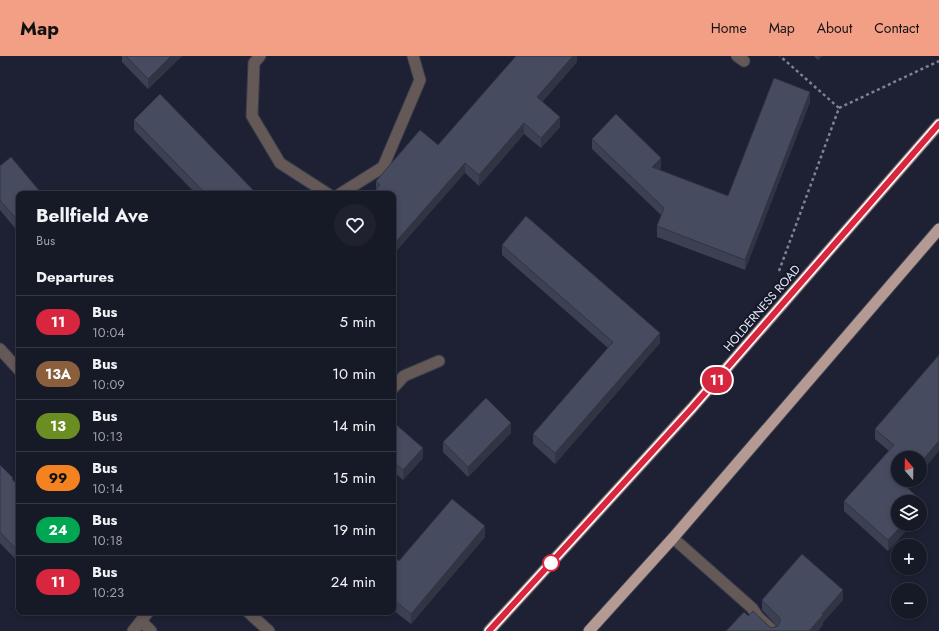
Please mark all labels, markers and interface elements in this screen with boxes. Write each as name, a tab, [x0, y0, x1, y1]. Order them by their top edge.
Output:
text: Map	[20, 15, 59, 42]
text: Home	[711, 18, 747, 38]
text: Map	[769, 18, 795, 38]
text: About	[817, 18, 852, 38]
text: Contact	[874, 18, 919, 38]
text: Bellfield Ave	[36, 202, 149, 229]
button: heart	[334, 204, 376, 246]
text: Bus	[36, 231, 55, 250]
street label: HOLDERNESS ROAD	[719, 261, 805, 355]
text: Departures	[36, 266, 114, 288]
text: Bus	[92, 301, 117, 323]
text: 5 min	[340, 311, 376, 333]
text: 11	[51, 312, 65, 332]
text: 10:04	[92, 323, 125, 342]
text: Bus	[92, 353, 117, 375]
text: 10 min	[332, 363, 376, 385]
text: 13A	[45, 364, 71, 384]
line badge: 11	[699, 367, 735, 393]
text: 11	[710, 370, 724, 390]
text: 10:09	[92, 375, 125, 394]
text: Bus	[92, 405, 117, 427]
text: 14 min	[333, 415, 376, 437]
text: 13	[50, 416, 66, 436]
text: 10:13	[92, 427, 123, 446]
north arrow	[891, 451, 927, 487]
map controls	[891, 451, 927, 619]
text: Bus	[92, 457, 117, 479]
text: 15 min	[333, 467, 376, 489]
text: 99	[49, 468, 67, 488]
text: 10:14	[92, 479, 123, 498]
button: layers	[891, 495, 927, 531]
text: Bus	[92, 509, 117, 531]
text: 19 min	[333, 519, 376, 541]
text: 24	[49, 520, 67, 540]
text: 10:18	[92, 531, 123, 550]
button: +	[891, 539, 927, 575]
unlabelled marker	[542, 554, 560, 572]
text: Bus	[92, 561, 117, 583]
text: 24 min	[331, 571, 376, 593]
text: 11	[51, 572, 65, 592]
text: 10:23	[92, 583, 124, 602]
button: −	[891, 583, 927, 619]

